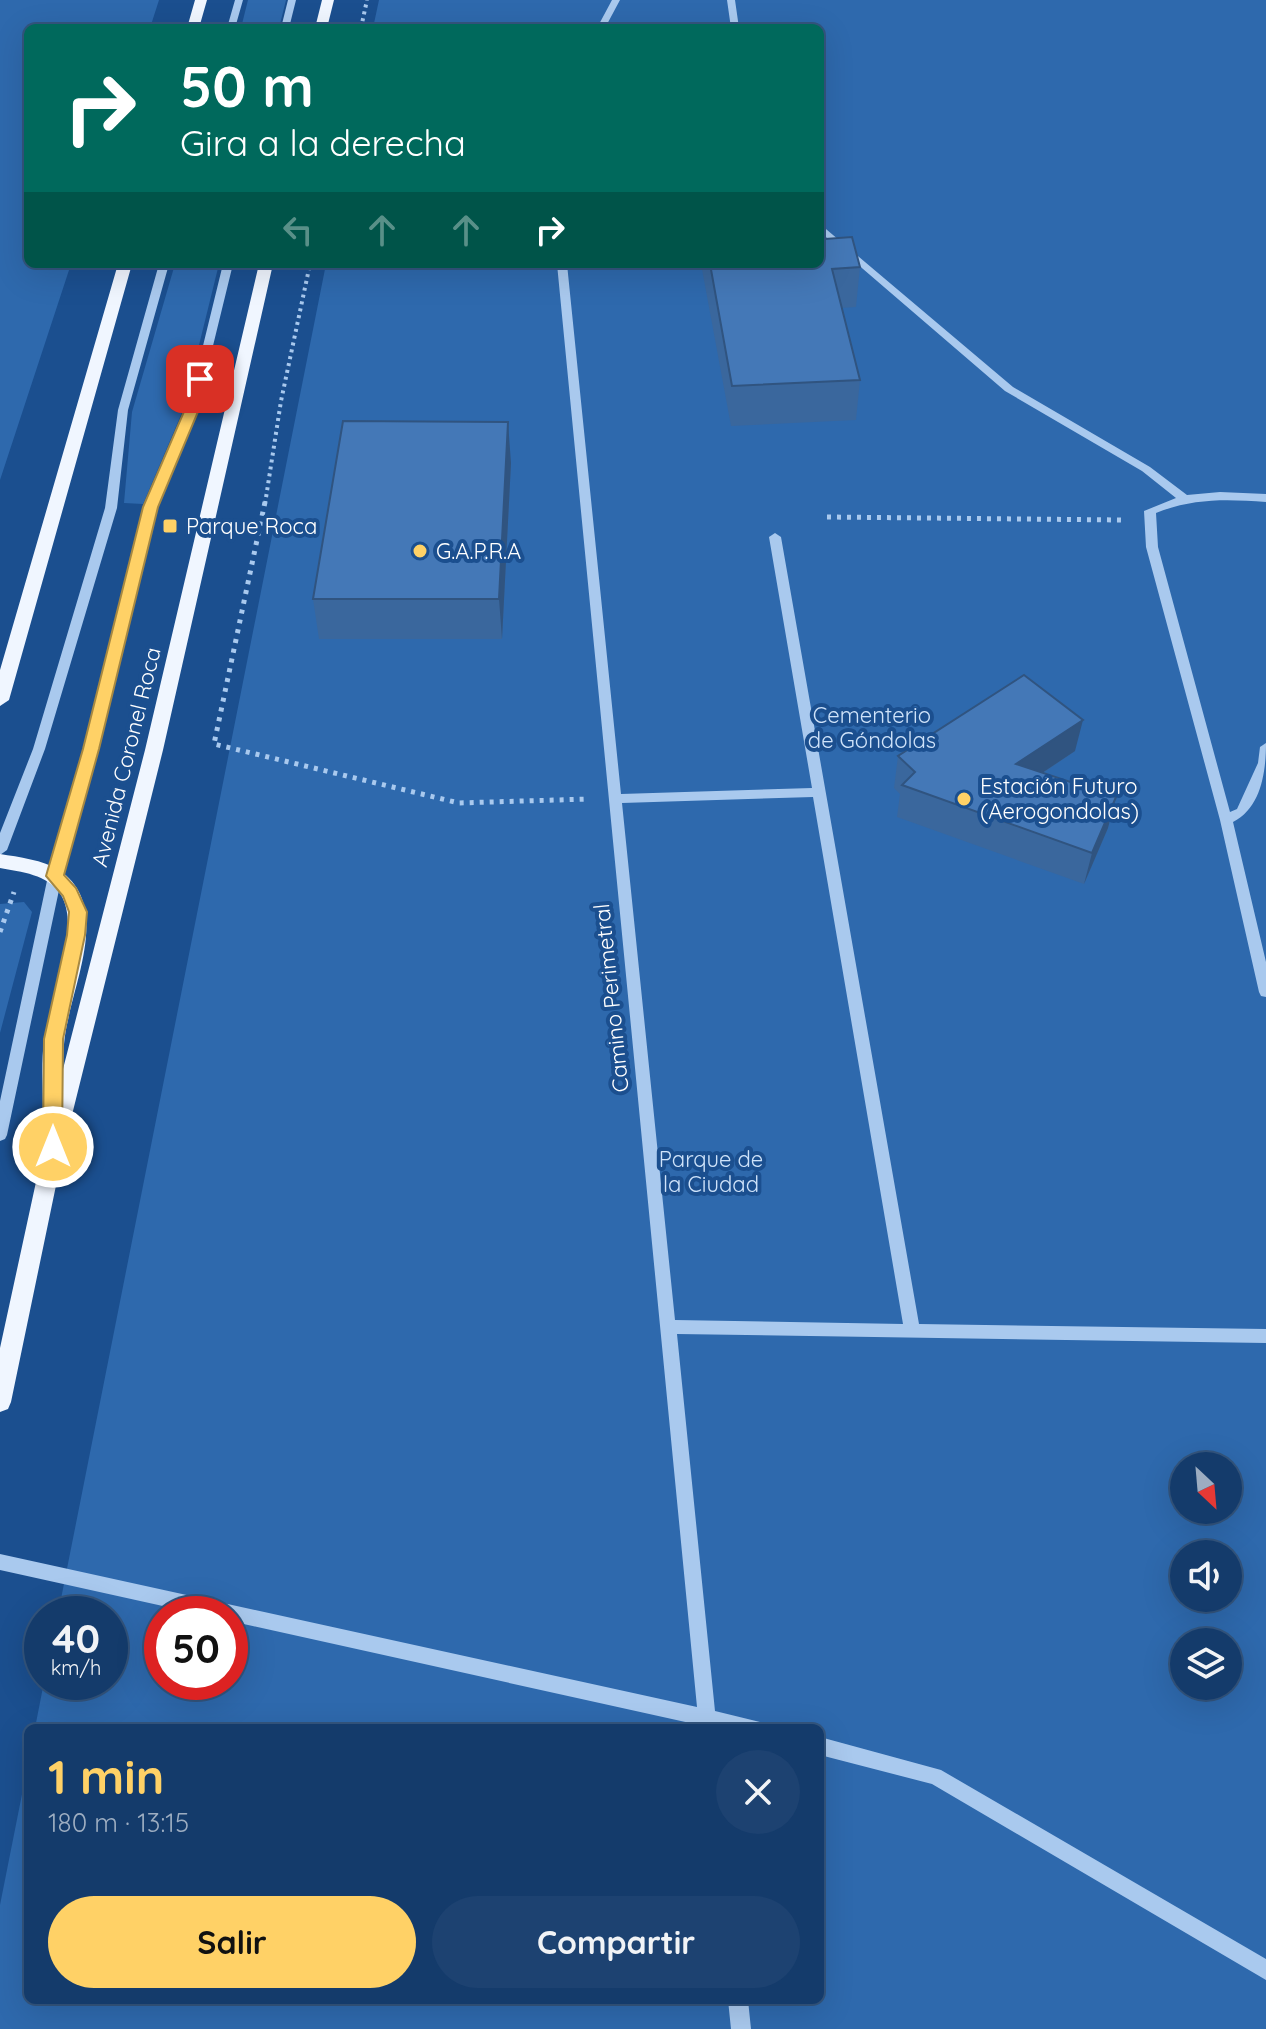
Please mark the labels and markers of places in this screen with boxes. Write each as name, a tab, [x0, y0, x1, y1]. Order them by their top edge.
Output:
pin	[166, 345, 234, 413]
place label: Parque Roca	[186, 512, 317, 540]
marker: Parque Roca	[161, 517, 179, 535]
place label: G.A.P.R.A	[436, 537, 521, 565]
marker: G.A.P.R.A	[411, 542, 429, 560]
place label: Estación Futuro (Aerogondolas)	[980, 772, 1139, 825]
marker: Estación Futuro (Aerogondolas)	[955, 790, 973, 808]

